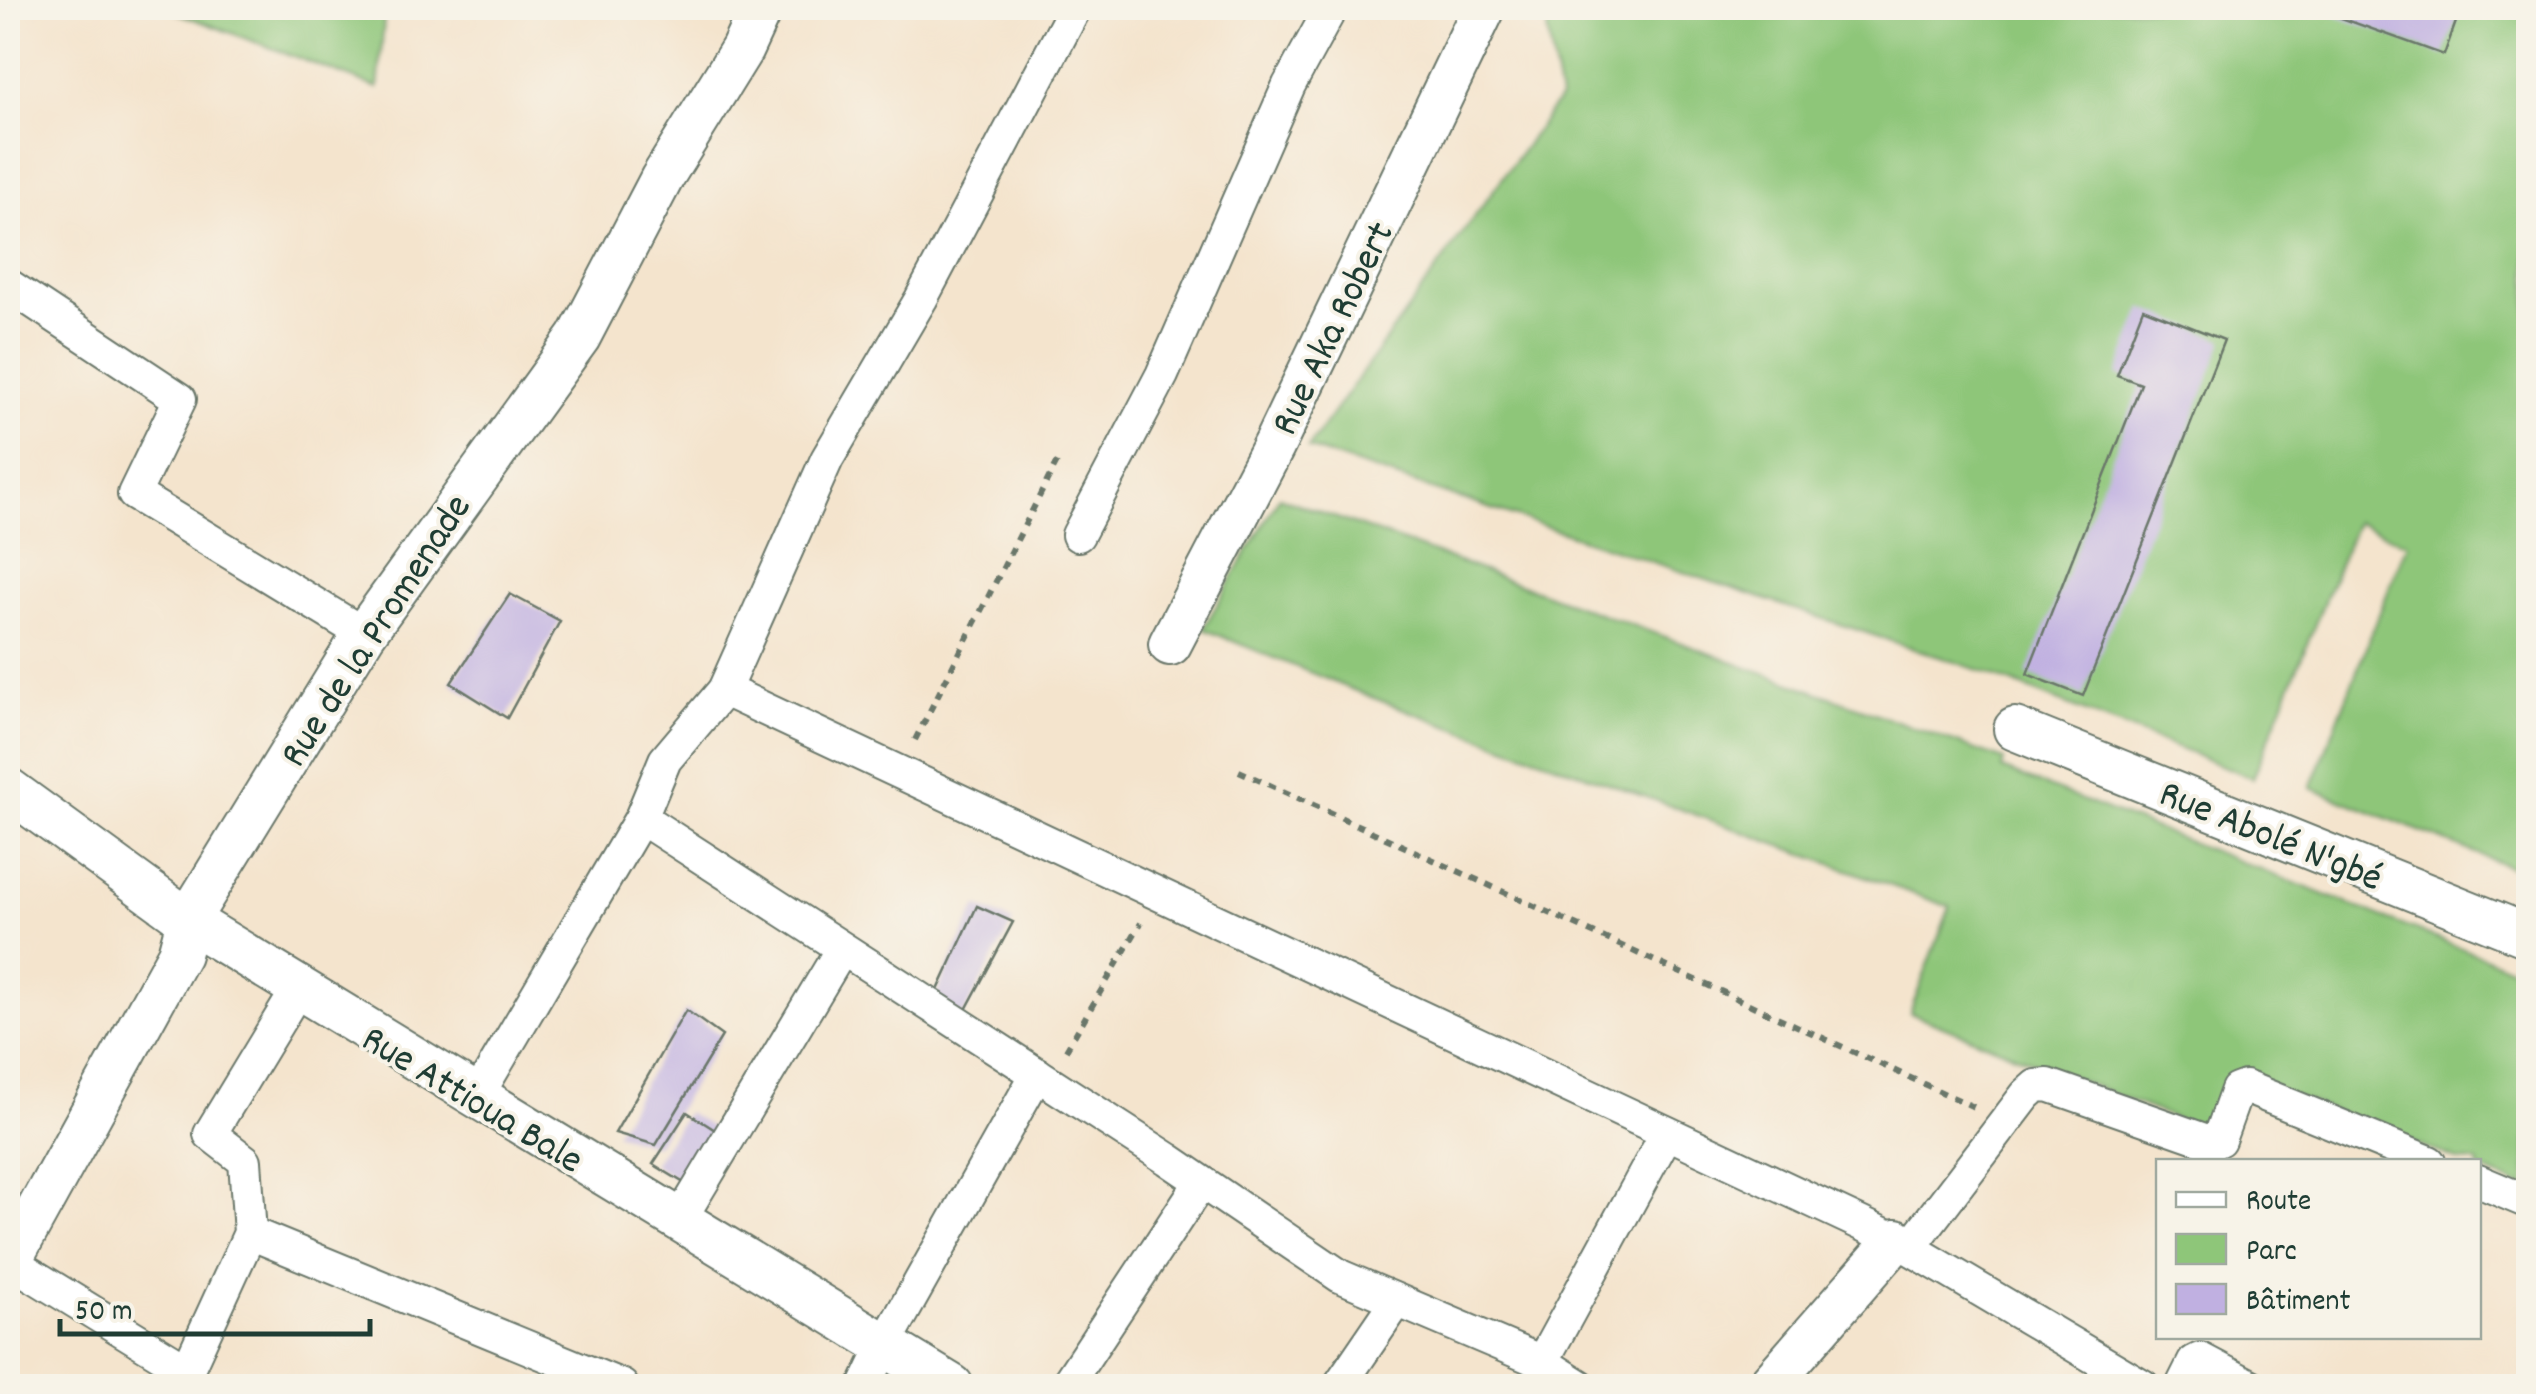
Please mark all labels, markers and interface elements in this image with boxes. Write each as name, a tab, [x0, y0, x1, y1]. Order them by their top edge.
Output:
street label: Rue Aka Robert	[1259, 213, 1412, 446]
street label: Rue de la Promenade	[269, 485, 488, 781]
street label: Rue Abolé N'gbé	[2149, 768, 2390, 910]
street label: Rue Attioua Bale	[349, 1014, 592, 1191]
legend	[2156, 1159, 2481, 1339]
text: Route	[2246, 1182, 2311, 1225]
text: Parc	[2246, 1232, 2297, 1275]
scale bar	[60, 1274, 370, 1336]
text: Bâtiment	[2246, 1282, 2351, 1325]
text: 50 m	[75, 1292, 133, 1335]

